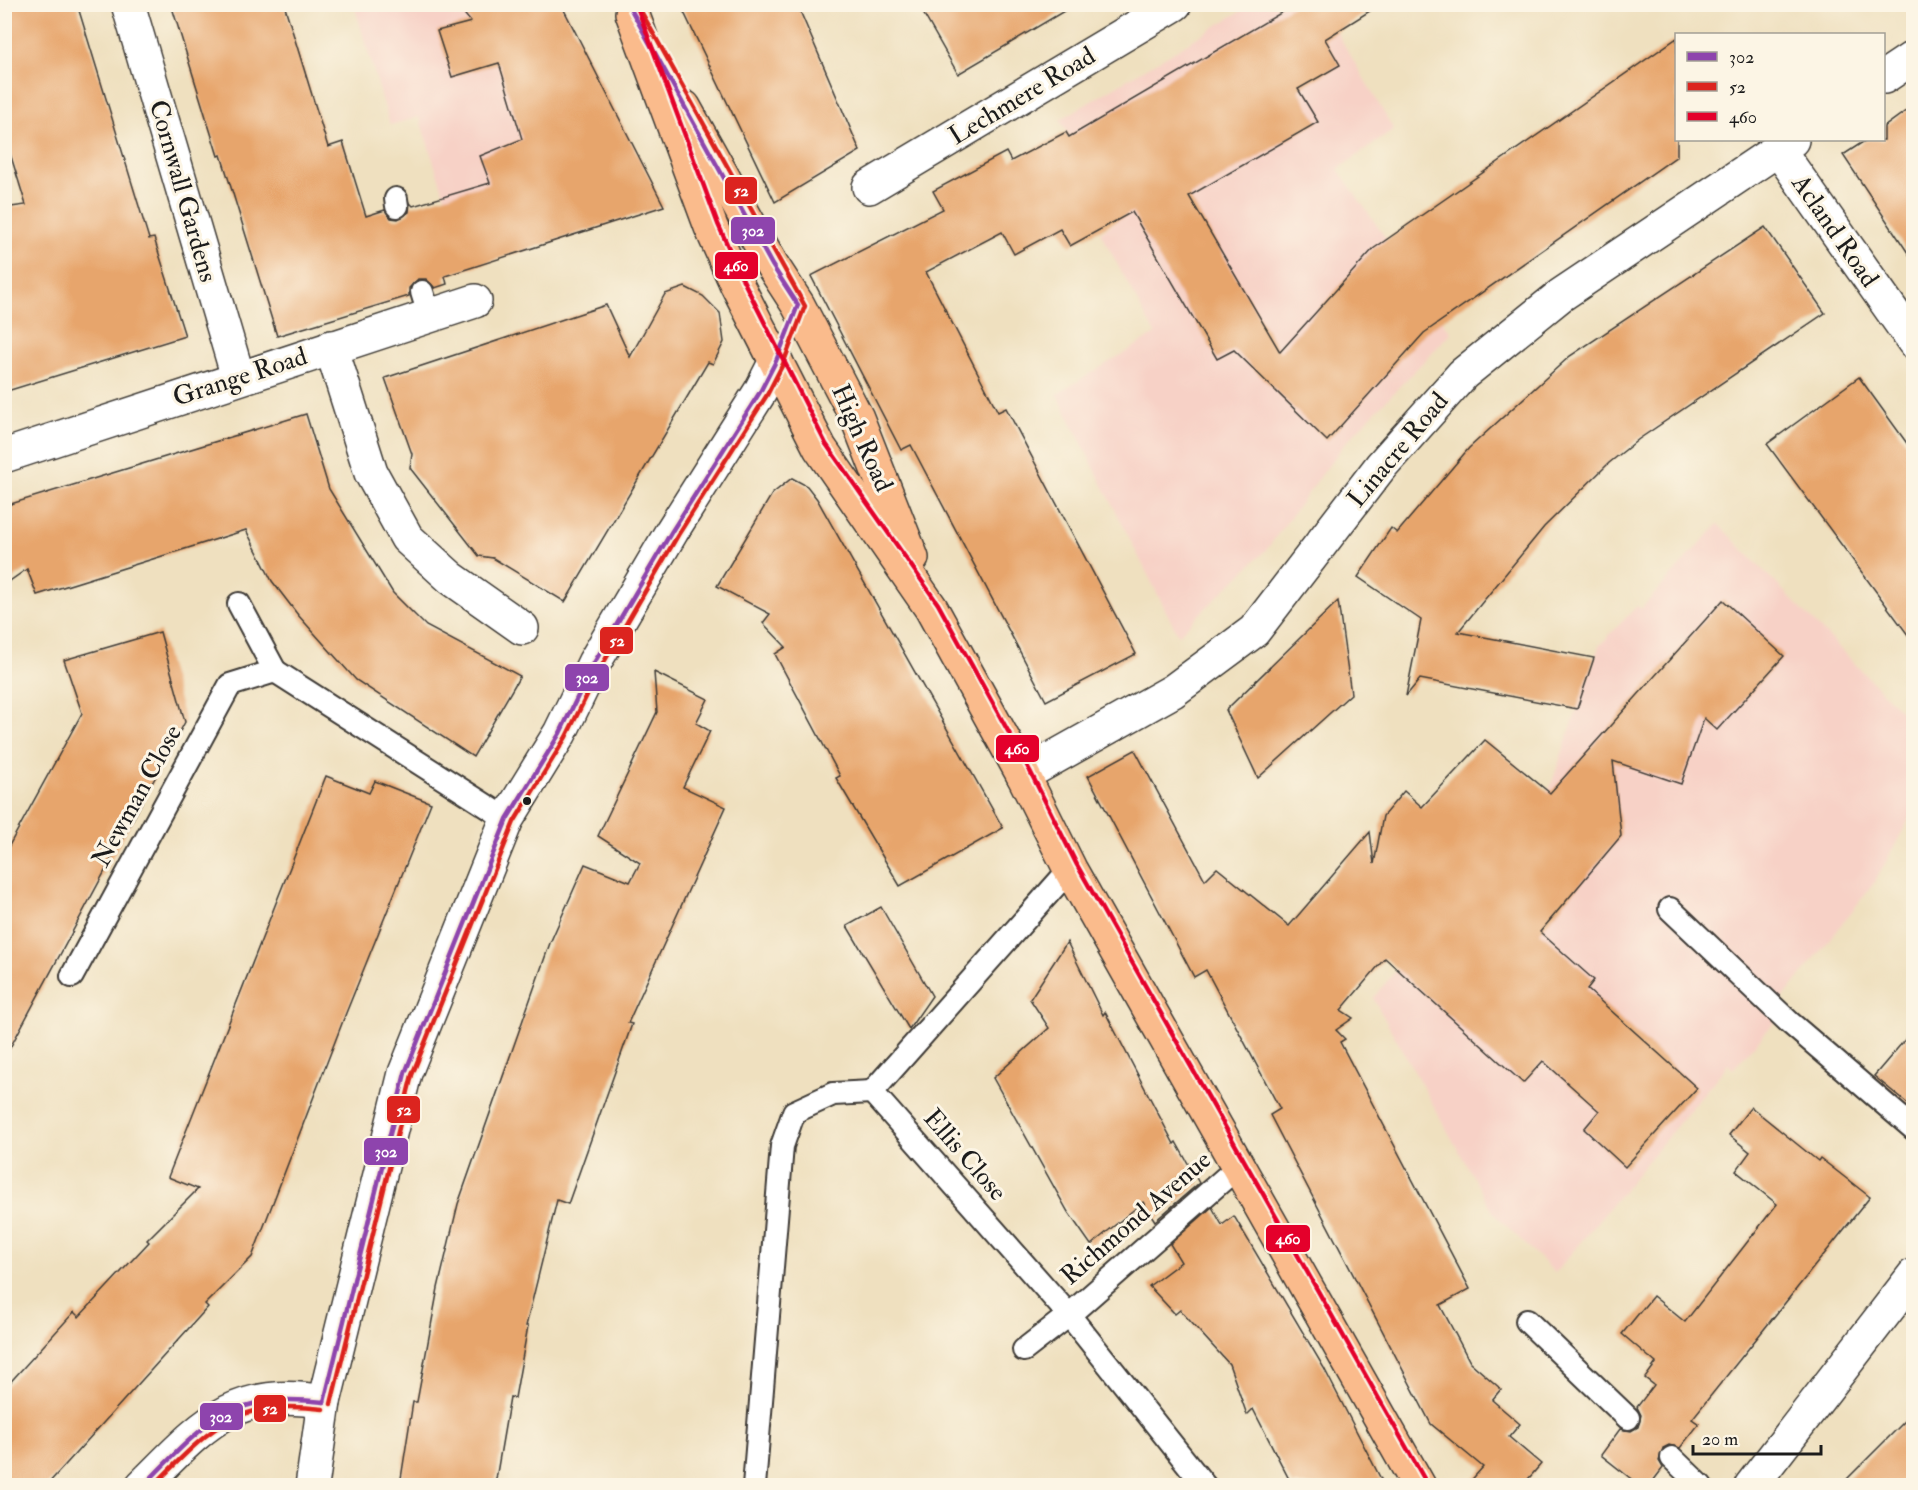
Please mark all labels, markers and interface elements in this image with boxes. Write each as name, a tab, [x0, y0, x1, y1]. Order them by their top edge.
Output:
legend	[1675, 33, 1885, 141]
street label: Lechmere Road	[943, 40, 1101, 152]
text: 302	[1729, 46, 1754, 69]
text: 52	[1729, 76, 1746, 99]
street label: Cornwall Gardens	[142, 96, 224, 286]
text: 460	[1729, 106, 1757, 129]
street label: Acland Road	[1784, 168, 1886, 294]
line badge: 52	[724, 176, 758, 205]
text: 52	[733, 181, 749, 201]
line badge: 302	[730, 216, 776, 245]
text: 302	[742, 221, 764, 241]
line badge: 460	[714, 251, 759, 280]
text: 460	[723, 256, 748, 276]
street label: Grange Road	[169, 340, 311, 414]
street label: High Road	[824, 379, 900, 497]
street label: Linacre Road	[1341, 386, 1456, 514]
line badge: 52	[599, 626, 634, 655]
text: 52	[609, 631, 625, 651]
line badge: 302	[564, 663, 610, 692]
text: 302	[576, 668, 598, 688]
street label: Newman Close	[85, 719, 189, 873]
line badge: 460	[995, 734, 1040, 763]
text: 460	[1004, 739, 1029, 759]
unlabelled marker	[521, 795, 533, 807]
line badge: 52	[386, 1095, 421, 1124]
text: 52	[396, 1100, 412, 1120]
street label: Ellis Close	[916, 1103, 1014, 1208]
line badge: 302	[363, 1137, 409, 1166]
text: 302	[375, 1142, 397, 1162]
street label: Richmond Avenue	[1054, 1144, 1218, 1292]
line badge: 460	[1265, 1224, 1311, 1253]
text: 460	[1275, 1229, 1300, 1249]
line badge: 52	[253, 1394, 287, 1423]
text: 52	[262, 1399, 278, 1419]
line badge: 302	[199, 1402, 244, 1431]
text: 302	[210, 1407, 232, 1427]
scale bar	[1693, 1418, 1820, 1456]
text: 20 m	[1702, 1428, 1738, 1451]

